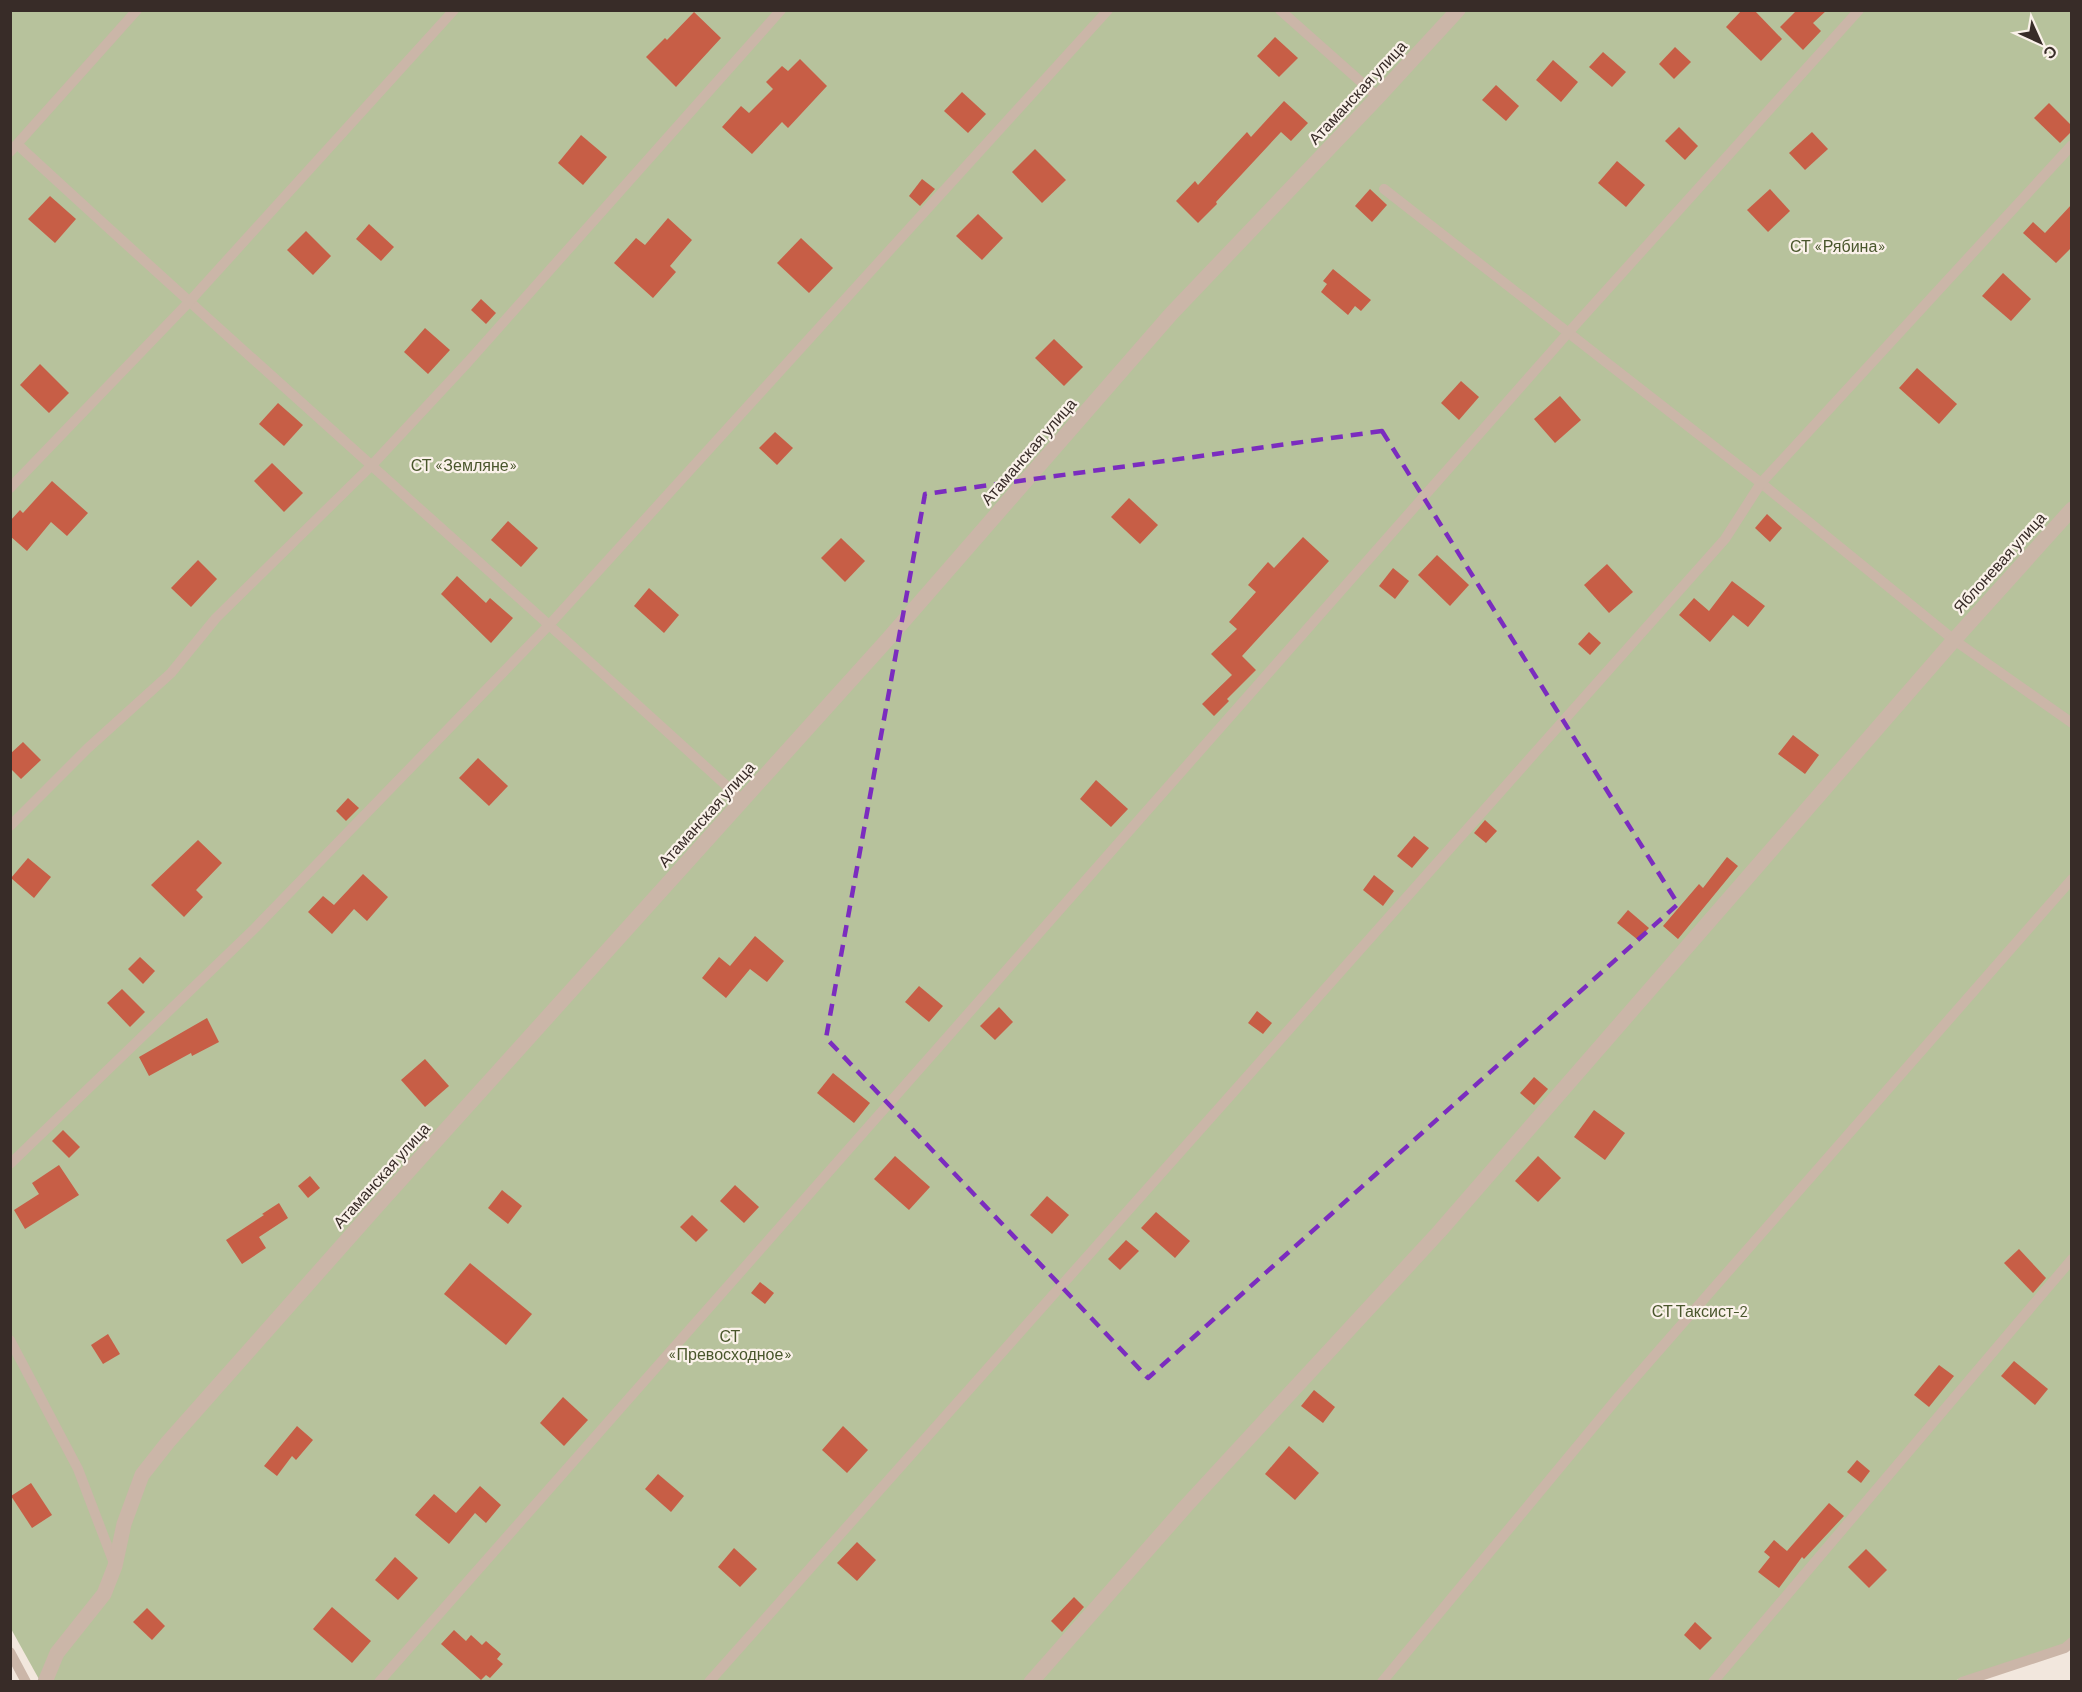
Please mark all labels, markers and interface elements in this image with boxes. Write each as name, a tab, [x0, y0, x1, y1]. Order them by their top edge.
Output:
north arrow	[2010, 12, 2070, 72]
street label: Атаманская улица	[1304, 36, 1410, 148]
text: С	[2040, 42, 2062, 64]
park label: СТ «Рябина»	[1790, 236, 1886, 255]
street label: Атаманская улица	[976, 394, 1080, 508]
park label: СТ «Земляне»	[411, 455, 517, 474]
street label: Яблоневая улица	[1949, 508, 2049, 616]
street label: Атаманская улица	[654, 757, 758, 871]
street label: Атаманская улица	[329, 1118, 433, 1232]
park label: СТ Таксист-2	[1652, 1301, 1748, 1320]
park label: СТ «Превосходное»	[668, 1326, 792, 1363]

